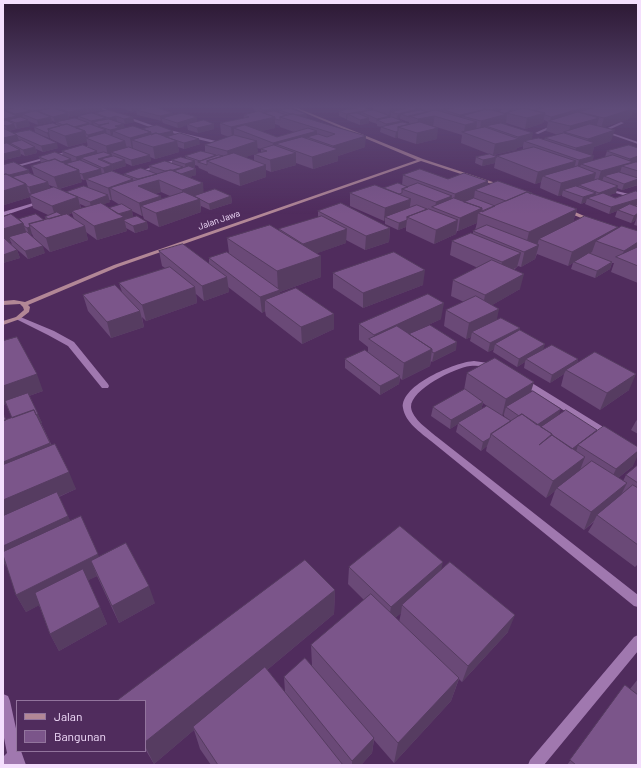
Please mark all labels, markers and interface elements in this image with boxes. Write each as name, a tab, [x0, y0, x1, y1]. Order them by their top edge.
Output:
street label: Jalan Jawa	[197, 208, 241, 232]
legend	[16, 700, 146, 752]
text: Jalan	[54, 709, 82, 723]
text: Bangunan	[54, 729, 106, 743]

